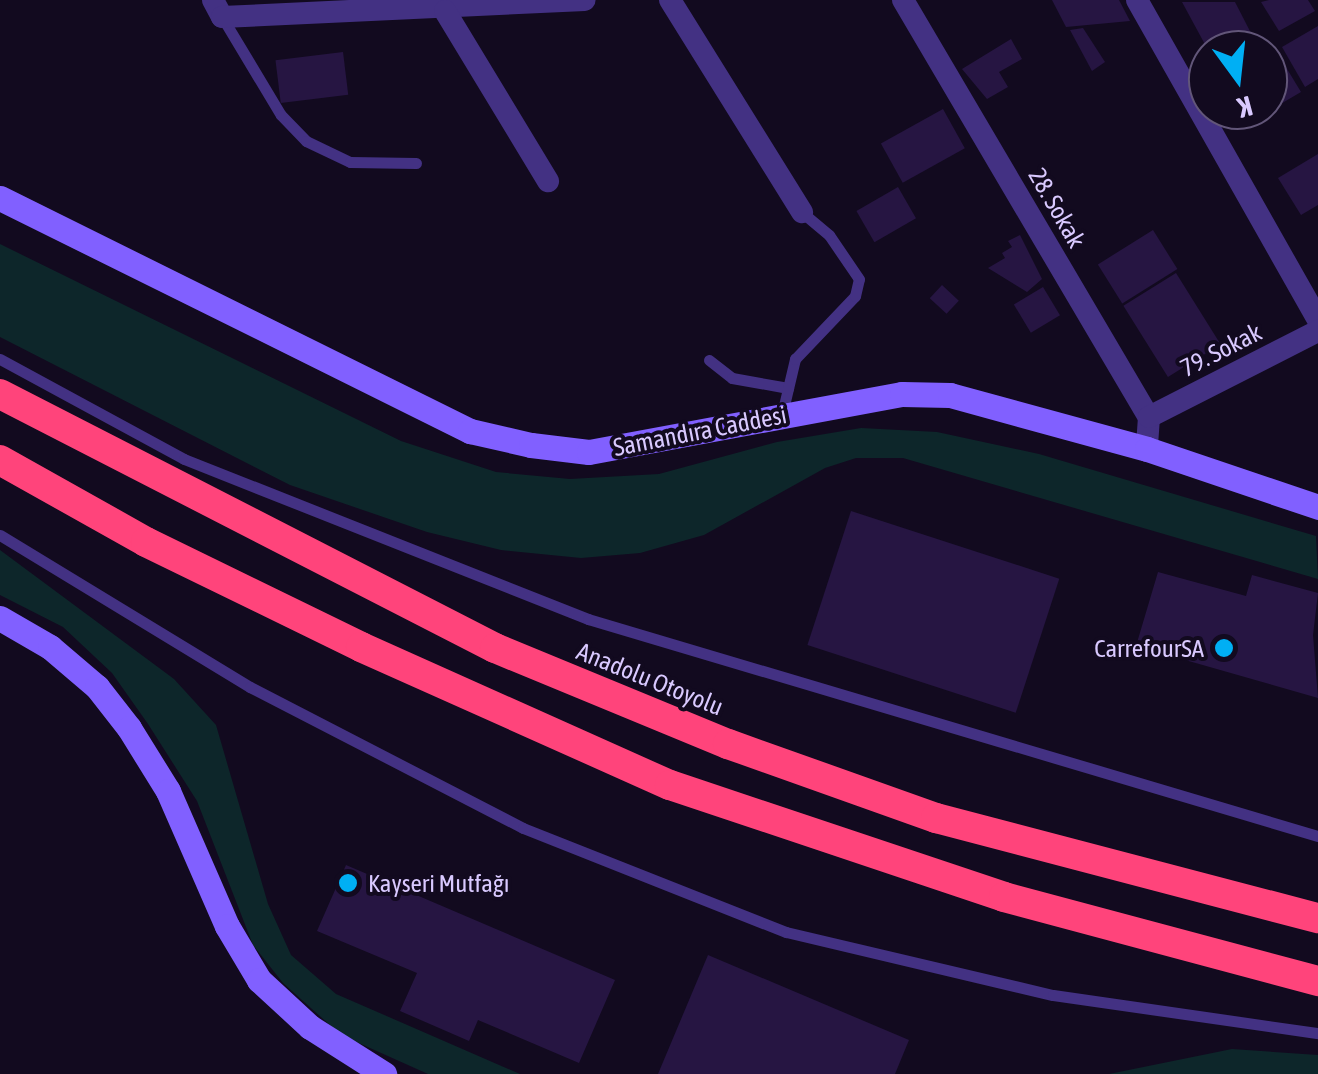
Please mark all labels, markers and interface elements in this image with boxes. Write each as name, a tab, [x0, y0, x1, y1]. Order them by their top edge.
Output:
north arrow	[1188, 30, 1288, 130]
text: K	[1234, 90, 1256, 124]
street label: 28. Sokak	[1022, 163, 1092, 253]
street label: 79. Sokak	[1175, 317, 1267, 383]
street label: Samandıra Caddesi	[611, 399, 789, 463]
place label: CarrefourSA	[1094, 633, 1204, 663]
street label: Anadolu Otoyolu	[572, 636, 728, 722]
marker: CarrefourSA	[1213, 637, 1235, 659]
place label: Kayseri Mutfağı	[368, 868, 509, 898]
marker: Kayseri Mutfağı	[337, 872, 359, 894]

